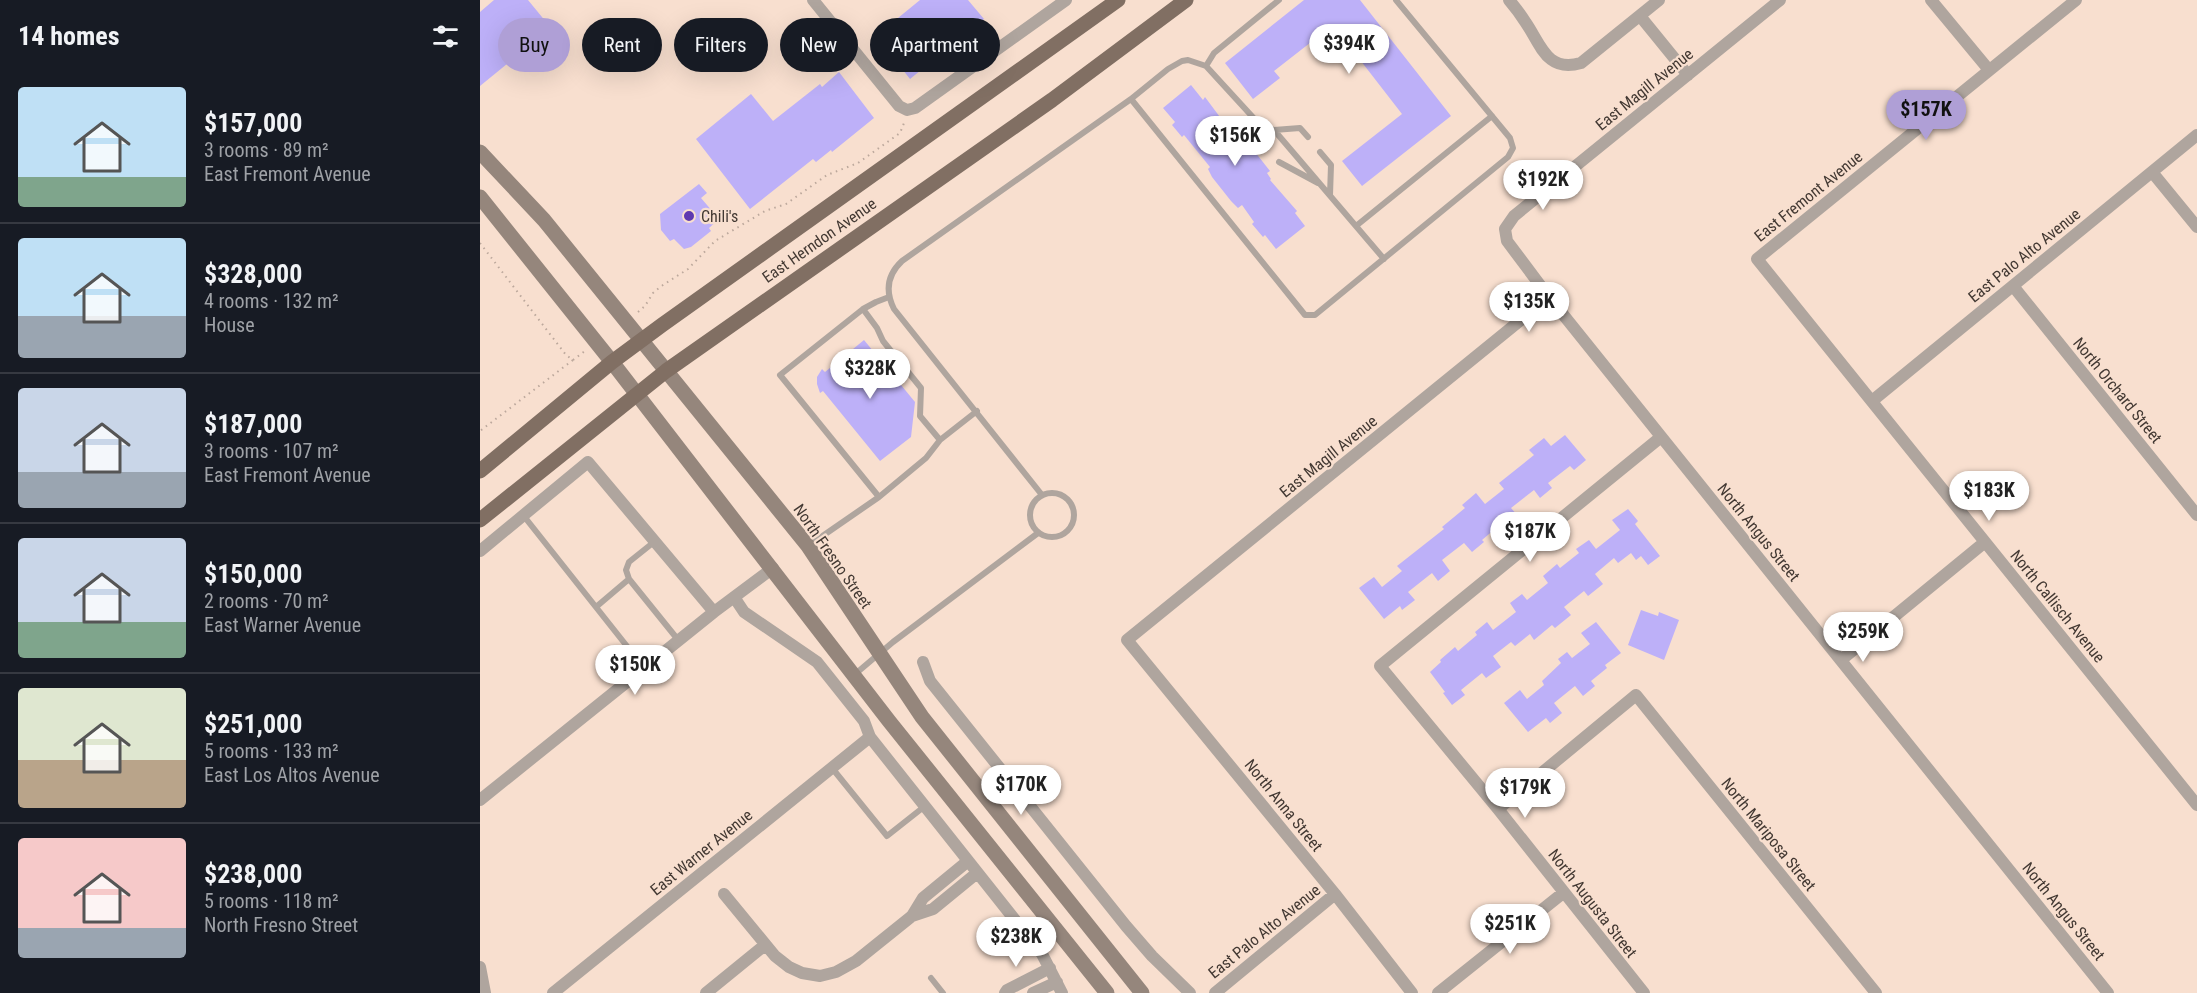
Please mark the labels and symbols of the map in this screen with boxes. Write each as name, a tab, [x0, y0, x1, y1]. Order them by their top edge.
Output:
pin: $394K	[1307, 24, 1391, 75]
street label: East Magill Avenue	[1592, 44, 1697, 134]
pin: $157K	[1884, 90, 1968, 141]
pin: $156K	[1193, 116, 1277, 167]
street label: East Fremont Avenue	[1751, 147, 1866, 246]
pin: $192K	[1501, 160, 1585, 211]
street label: East Herndon Avenue	[759, 194, 880, 287]
street label: East Palo Alto Avenue	[1965, 204, 2084, 306]
place label: Chili's	[701, 207, 738, 226]
marker: Chili's	[682, 209, 696, 223]
pin: $135K	[1487, 282, 1571, 333]
street label: North Orchard Street	[2069, 334, 2166, 447]
pin: $328K	[828, 349, 912, 400]
street label: East Magill Avenue	[1276, 411, 1381, 501]
pin: $183K	[1947, 471, 2031, 522]
street label: North Angus Street	[1713, 480, 1804, 585]
street label: North Fresno Street	[789, 500, 876, 612]
pin: $187K	[1488, 512, 1572, 563]
street label: North Callisch Avenue	[2006, 546, 2109, 666]
pin: $259K	[1821, 612, 1905, 663]
pin: $150K	[593, 645, 677, 696]
street label: North Anna Street	[1241, 755, 1327, 855]
pin: $170K	[979, 765, 1063, 816]
pin: $179K	[1483, 768, 1567, 819]
street label: North Mariposa Street	[1717, 774, 1820, 895]
street label: East Warner Avenue	[647, 805, 756, 899]
street label: North Augusta Street	[1544, 845, 1641, 962]
street label: North Angus Street	[2018, 859, 2109, 964]
street label: East Palo Alto Avenue	[1205, 880, 1324, 982]
pin: $251K	[1468, 904, 1552, 955]
pin: $238K	[974, 917, 1058, 968]

